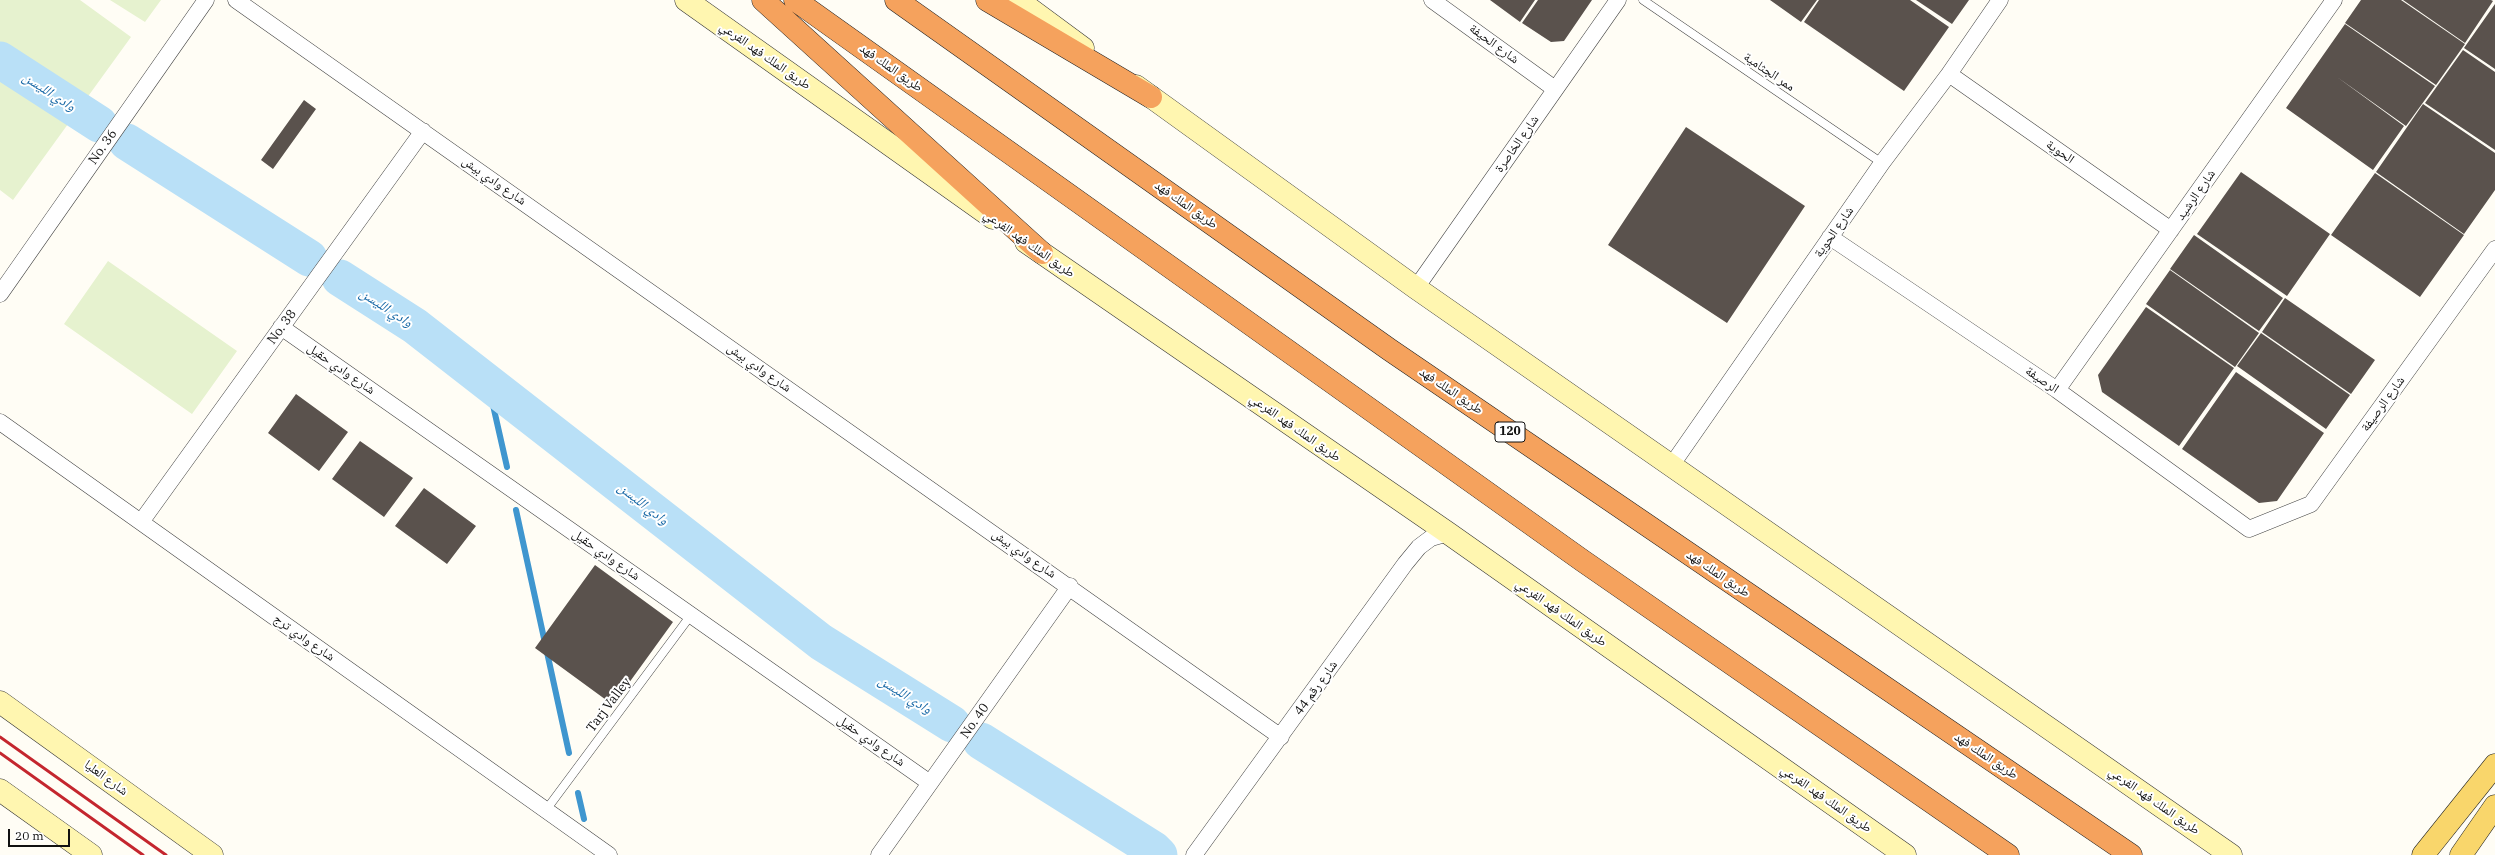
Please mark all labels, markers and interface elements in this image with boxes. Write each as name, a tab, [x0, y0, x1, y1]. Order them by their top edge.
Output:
street label: طريق الملك فهد الفرعي	[716, 19, 814, 93]
street label: شارع الحيفة	[1466, 21, 1522, 67]
street label: طريق الملك فهد	[857, 41, 925, 95]
street label: ممر الجثامية	[1740, 49, 1798, 95]
water label: وادي الليسن	[19, 69, 79, 115]
street label: شارع الخاصرة	[1492, 112, 1542, 176]
street label: No. 36	[85, 127, 121, 167]
street label: الحوية	[2043, 137, 2077, 167]
street label: شارع وادي بيش	[459, 153, 529, 209]
street label: شارع الرشيد	[2173, 167, 2219, 223]
street label: طريق الملك فهد	[1152, 178, 1220, 232]
street label: شارع الحوية	[1811, 204, 1857, 260]
street label: طريق الملك فهد الفرعي	[980, 207, 1078, 281]
water label: وادي الليسن	[356, 285, 416, 331]
street label: No. 38	[264, 307, 300, 347]
street label: شارع وادي حقيل	[304, 340, 378, 398]
street label: شارع وادي بيش	[724, 340, 794, 396]
street label: الرصيفة	[2022, 363, 2062, 397]
street label: طريق الملك فهد	[1416, 364, 1486, 418]
street label: شارع الرصيفة	[2358, 373, 2408, 435]
street label: طريق الملك فهد الفرعي	[1246, 391, 1344, 465]
road number: 120	[1495, 422, 1525, 442]
water label: وادي الليسن	[614, 479, 672, 529]
street label: شارع وادي حقيل	[569, 526, 643, 584]
street label: شارع وادي بيش	[989, 526, 1059, 582]
street label: طريق الملك فهد	[1683, 547, 1753, 601]
street label: طريق الملك فهد الفرعي	[1512, 576, 1610, 650]
street label: شارع وادي ترج	[270, 611, 338, 665]
street label: شارع رقم 44	[1291, 658, 1341, 718]
water label: وادي الليسن	[875, 672, 935, 718]
street label: Tarj Valley	[583, 675, 635, 735]
street label: No. 40	[957, 701, 993, 741]
street label: شارع وادي حقيل	[834, 712, 908, 770]
street label: طريق الملك فهد	[1951, 729, 2021, 783]
street label: شارع العليا	[81, 757, 131, 799]
street label: طريق الملك فهد الفرعي	[1777, 762, 1875, 836]
street label: طريق الملك فهد الفرعي	[2105, 764, 2203, 838]
scale bar	[10, 821, 72, 847]
text: 20 m	[15, 828, 44, 843]

